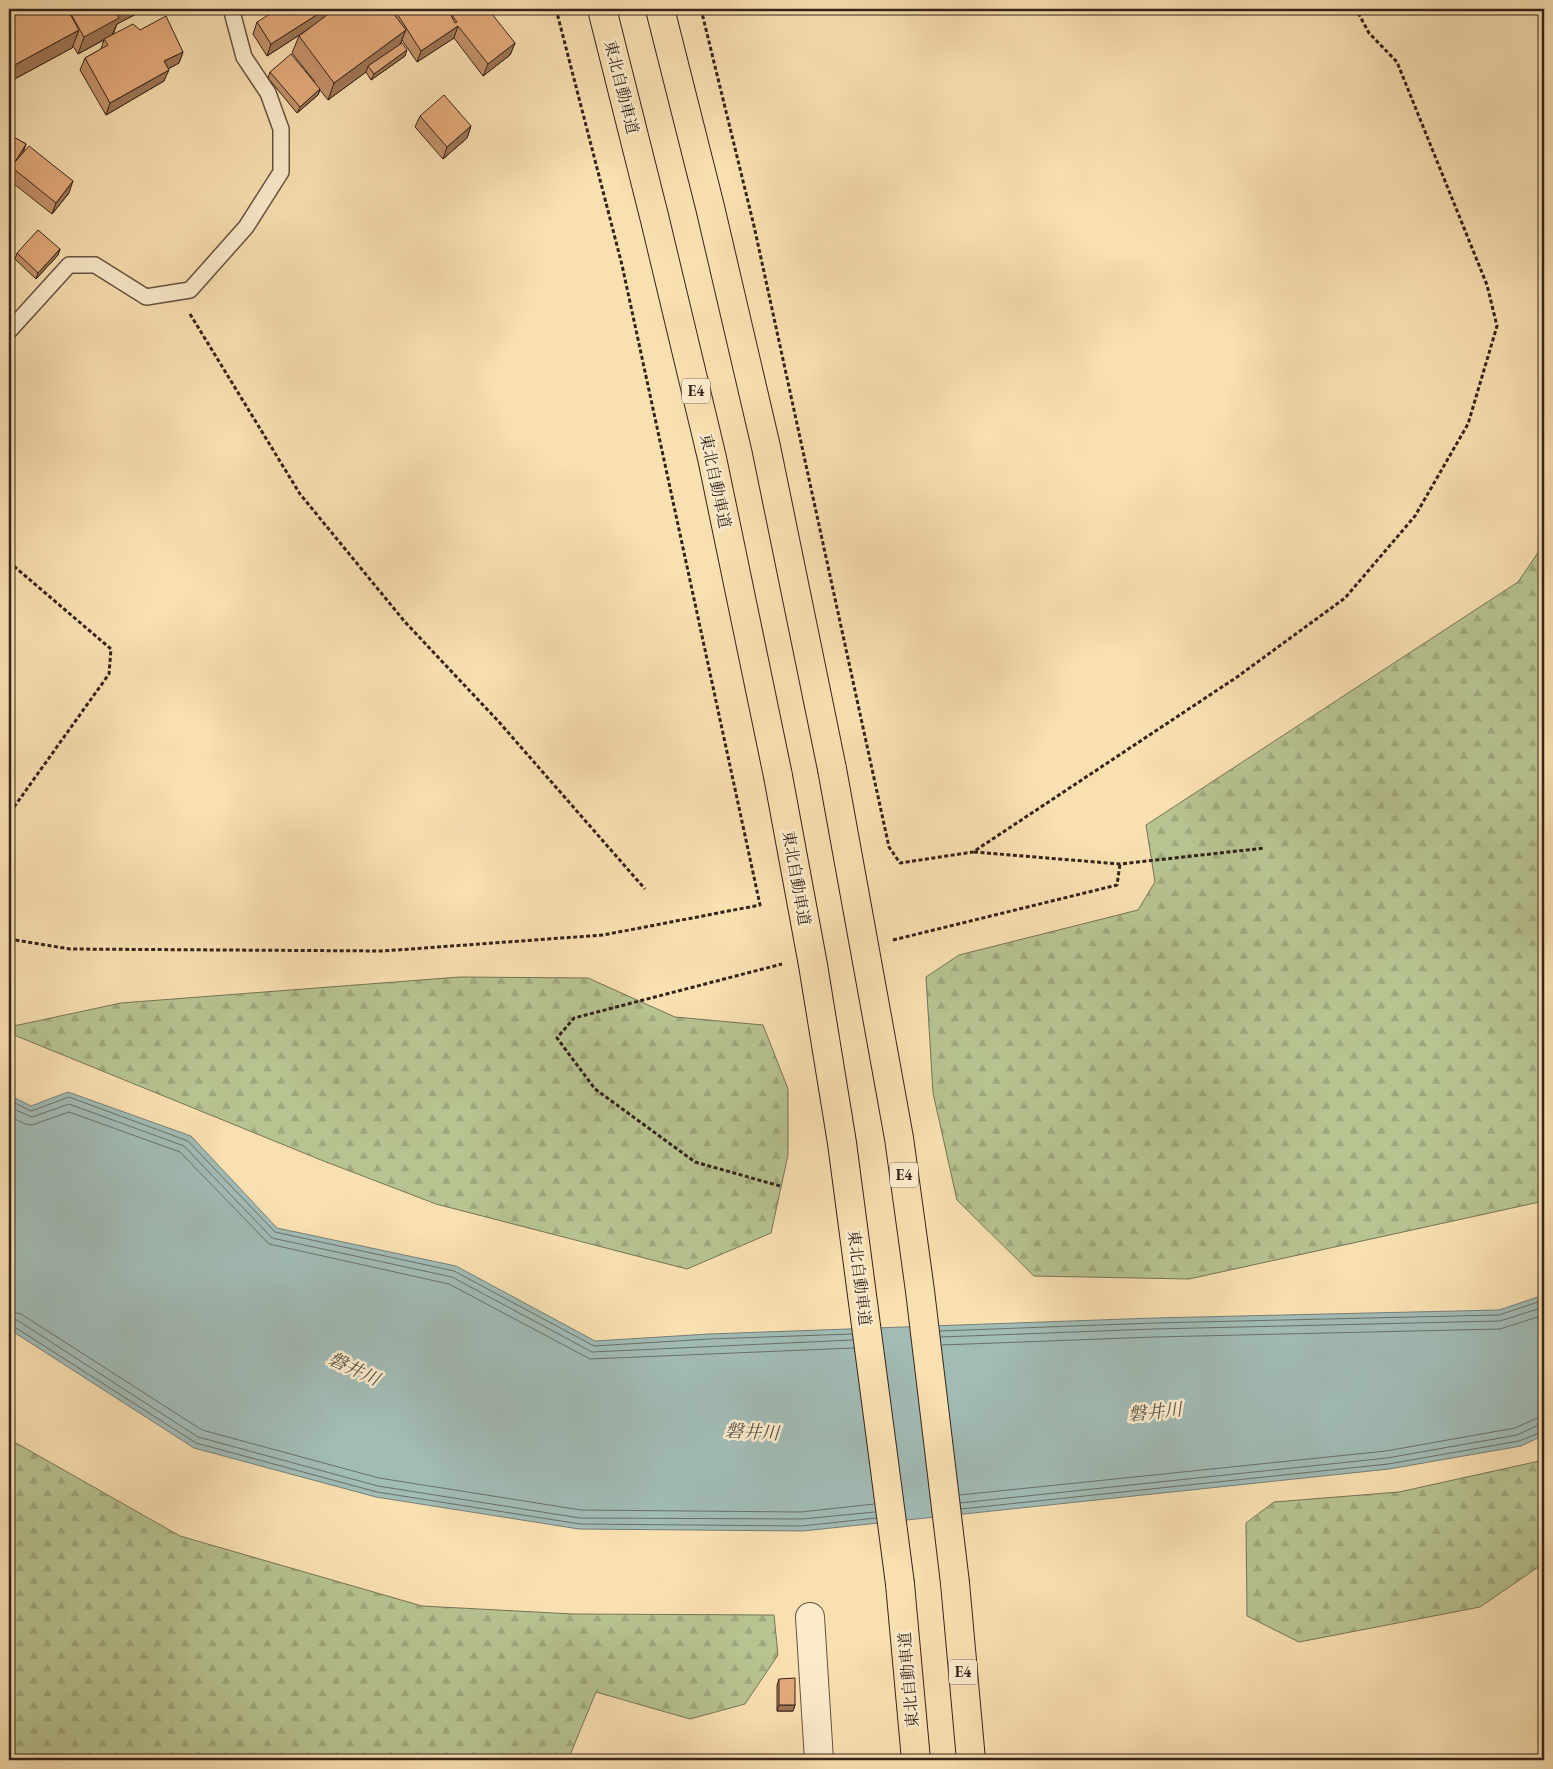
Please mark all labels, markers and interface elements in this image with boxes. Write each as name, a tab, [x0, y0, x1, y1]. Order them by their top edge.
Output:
street label: 東北自動車道	[600, 38, 643, 136]
road number: E4	[682, 378, 710, 404]
street label: 東北自動車道	[695, 432, 736, 530]
street label: 東北自動車道	[778, 829, 815, 927]
road number: E4	[890, 1162, 918, 1188]
street label: 東北自動車道	[843, 1229, 876, 1327]
water label: 磐井川	[325, 1347, 385, 1391]
water label: 磐井川	[1127, 1397, 1185, 1426]
water label: 磐井川	[724, 1419, 782, 1445]
street label: 東北自動車道	[894, 1631, 923, 1729]
road number: E4	[949, 1660, 977, 1684]

